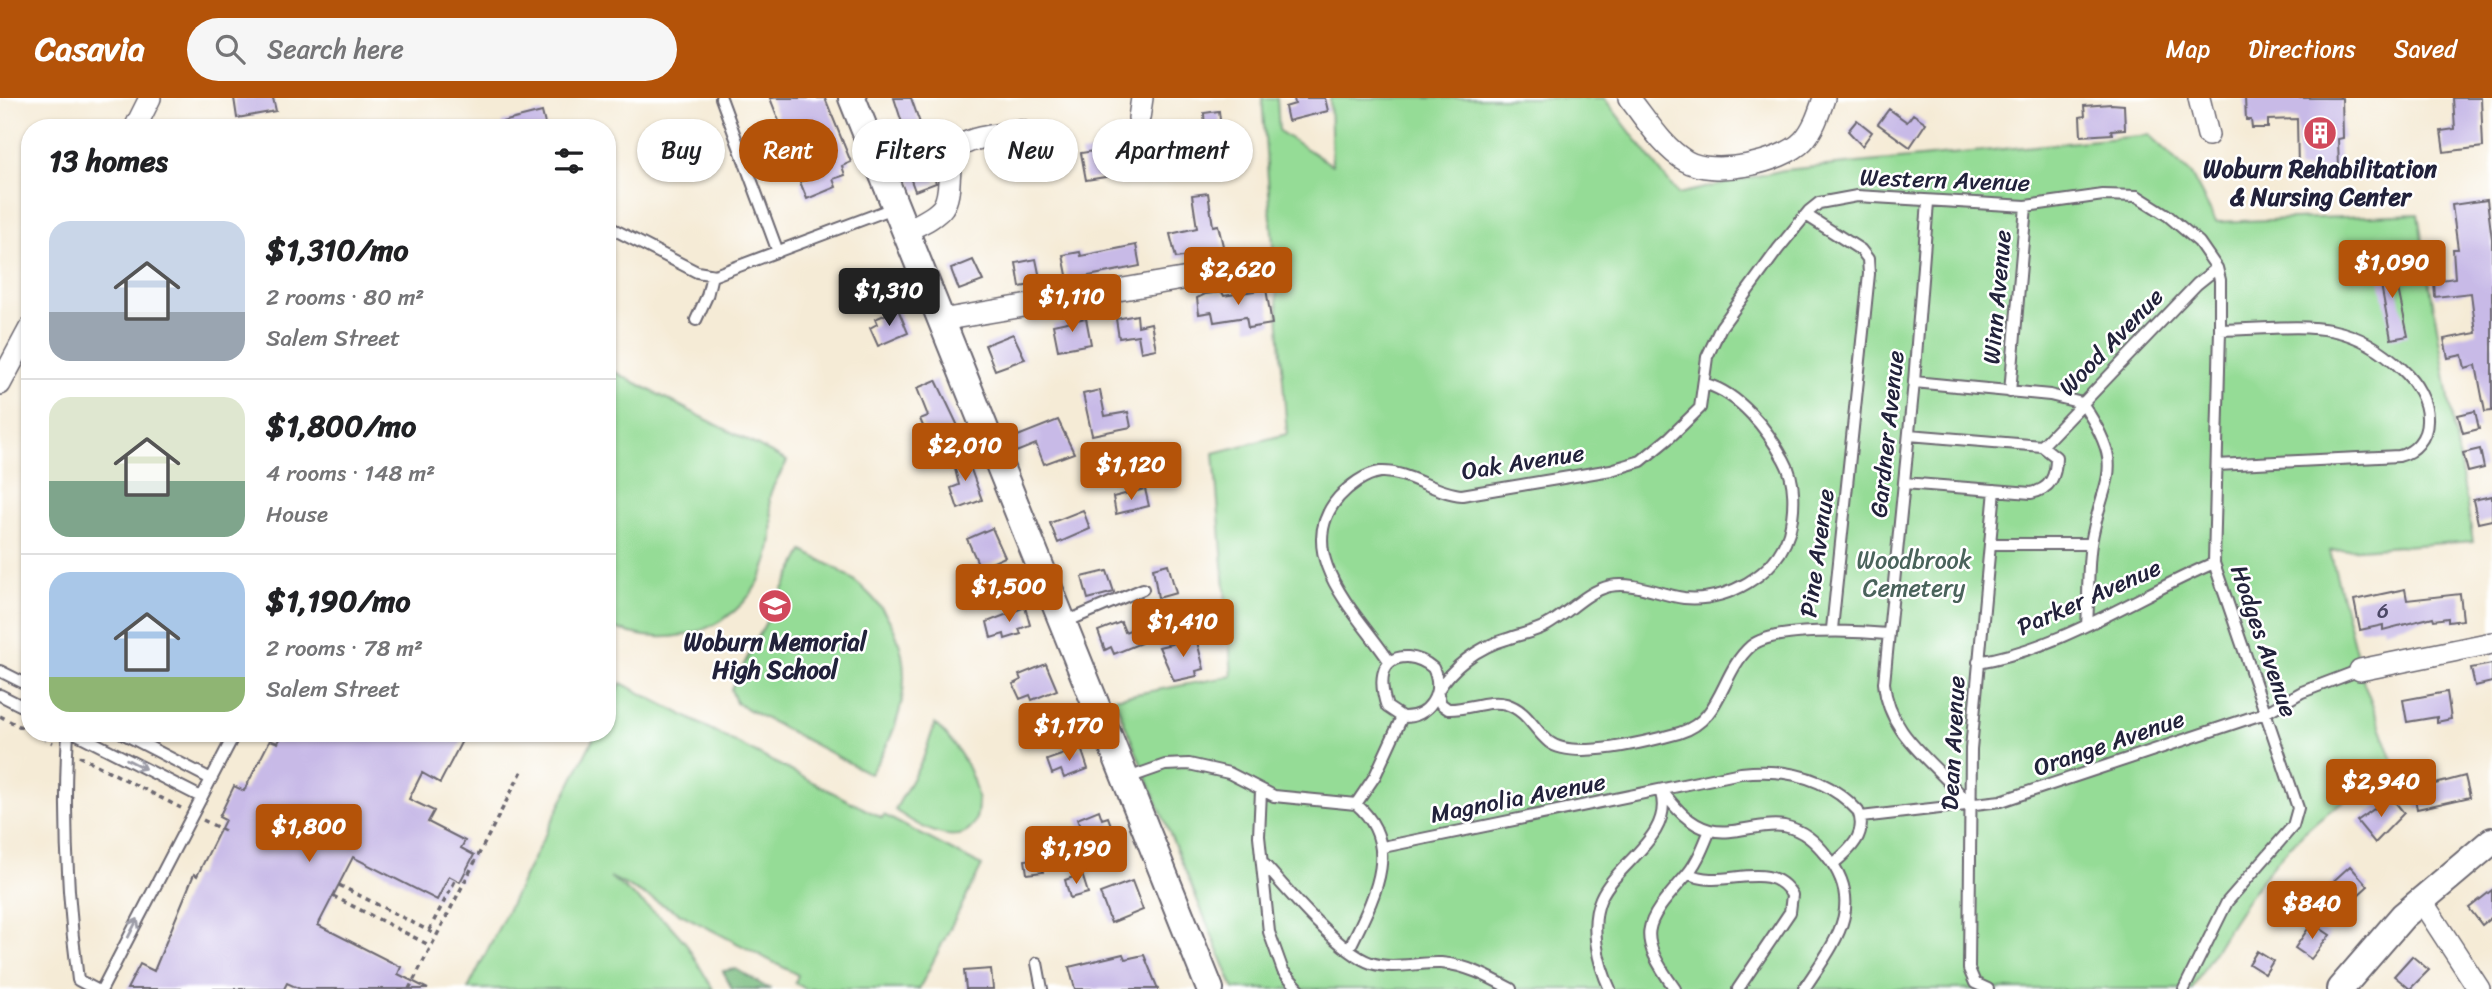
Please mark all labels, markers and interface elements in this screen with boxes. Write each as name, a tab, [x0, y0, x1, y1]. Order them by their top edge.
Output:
search box	[187, 18, 677, 81]
text: Casavia	[35, 20, 145, 78]
text: Search here	[267, 26, 404, 72]
text: Map	[2166, 28, 2210, 70]
text: Directions	[2248, 28, 2356, 70]
text: Saved	[2394, 28, 2457, 70]
icon: search	[211, 30, 249, 68]
building icon: Woburn Rehabilitation & Nursing Center	[2301, 114, 2339, 152]
chip: Buy	[637, 119, 725, 182]
chip: Rent	[739, 119, 838, 182]
chip: Filters	[852, 119, 970, 182]
chip: New	[984, 119, 1078, 182]
chip: Apartment	[1092, 119, 1253, 182]
text: 13 homes	[49, 134, 168, 188]
icon: filters	[550, 142, 588, 180]
place label: Woburn Rehabilitation & Nursing Center	[2203, 148, 2437, 218]
street label: Western Avenue	[1859, 156, 2031, 204]
text: $1,310/mo	[266, 223, 409, 277]
street label: Winn Avenue	[1970, 228, 2024, 366]
pin: $1,090	[2335, 240, 2449, 300]
text: $1,090	[2355, 242, 2429, 283]
pin: $2,620	[1181, 248, 1295, 307]
icon: home	[105, 249, 189, 333]
text: $2,620	[1200, 249, 1276, 290]
pin: $1,310	[832, 268, 946, 328]
text: $1,310	[855, 270, 923, 311]
pin: $1,110	[1015, 274, 1129, 334]
text: $1,110	[1039, 276, 1105, 317]
text: 2 rooms · 80 m²	[266, 277, 424, 318]
street label: Wood Avenue	[2048, 278, 2174, 406]
text: Salem Street	[266, 318, 400, 359]
street label: Gardner Avenue	[1857, 348, 1917, 520]
text: $1,800/mo	[266, 399, 416, 453]
pin: $2,010	[908, 424, 1022, 483]
icon: home	[105, 425, 189, 509]
text: $2,010	[928, 425, 1002, 466]
street label: Oak Avenue	[1459, 432, 1587, 492]
pin: $1,120	[1074, 442, 1188, 502]
text: $1,120	[1096, 444, 1166, 485]
text: 4 rooms · 148 m²	[266, 453, 435, 494]
street label: Pine Avenue	[1787, 486, 1847, 620]
text: House	[266, 494, 328, 535]
park label: Woodbrook Cemetery	[1856, 539, 1972, 609]
street label: Parker Avenue	[2010, 546, 2168, 648]
street label: Hodges Avenue	[2218, 559, 2310, 723]
pin: $1,500	[952, 564, 1066, 624]
text: $1,500	[972, 566, 1046, 607]
text: $1,190/mo	[266, 574, 411, 628]
school or university icon: Woburn Memorial High School	[756, 587, 794, 625]
house number: 6	[2377, 592, 2389, 630]
icon: home	[105, 600, 189, 684]
pin: $1,410	[1126, 600, 1240, 659]
text: $1,410	[1148, 601, 1218, 642]
place label: Woburn Memorial High School	[684, 621, 868, 691]
text: 2 rooms · 78 m²	[266, 628, 423, 669]
text: Salem Street	[266, 669, 400, 710]
street label: Dean Avenue	[1929, 675, 1977, 811]
street label: Orange Avenue	[2028, 697, 2190, 789]
pin: $1,170	[1012, 704, 1126, 763]
text: $1,170	[1034, 705, 1104, 746]
one-way arrow	[125, 758, 146, 772]
street label: Magnolia Avenue	[1427, 760, 1609, 836]
pin: $2,940	[2324, 760, 2438, 819]
text: $2,940	[2342, 761, 2420, 802]
pin: $1,800	[252, 804, 366, 864]
text: $1,800	[272, 806, 346, 847]
pin: $1,190	[1019, 826, 1133, 886]
text: $1,190	[1041, 828, 1111, 869]
pin: $840	[2271, 882, 2353, 941]
text: $840	[2283, 883, 2341, 924]
one-way arrow	[127, 919, 141, 939]

